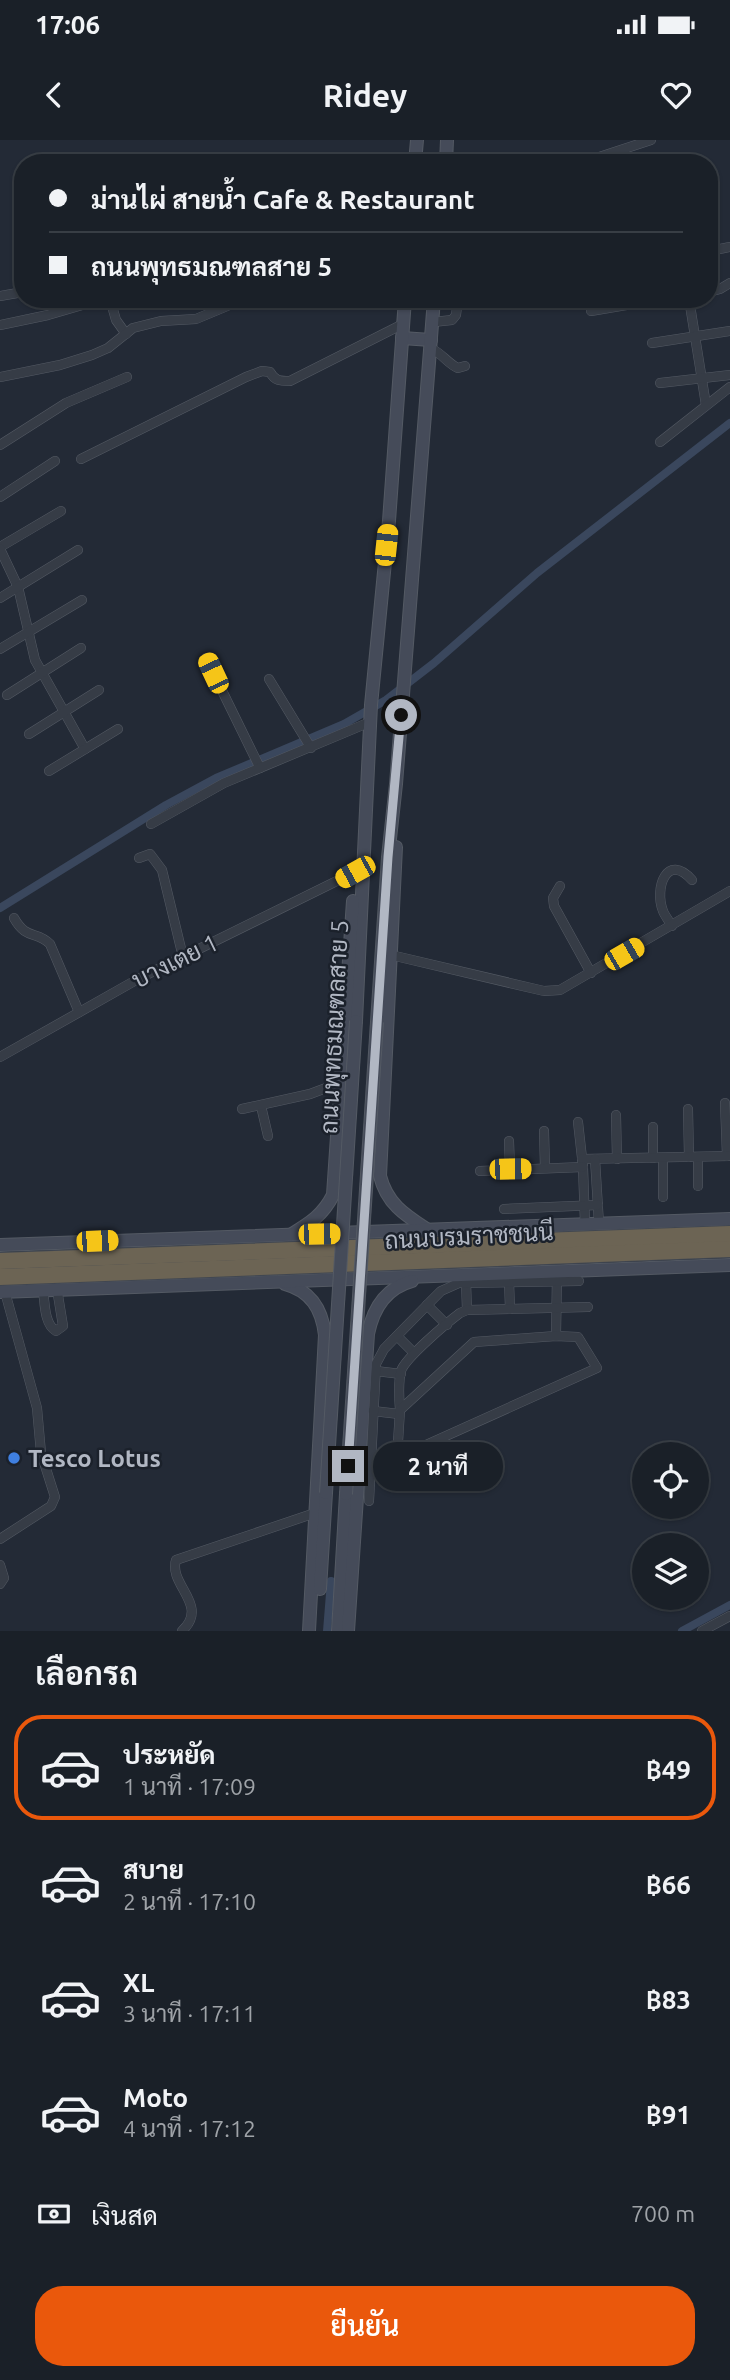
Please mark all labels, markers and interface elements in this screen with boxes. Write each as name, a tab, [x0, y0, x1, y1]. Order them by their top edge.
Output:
text: 17:06	[35, 10, 100, 39]
icon: back	[35, 76, 73, 114]
icon: heart	[657, 76, 695, 114]
text: Ridey	[323, 77, 407, 113]
text: ม่านไผ่ สายน้ำ Cafe & Restaurant	[91, 185, 474, 214]
text: ถนนพุทธมณฑลสาย 5	[91, 252, 332, 281]
car	[374, 523, 399, 567]
car	[195, 650, 232, 696]
route start	[385, 699, 417, 731]
car	[332, 853, 379, 891]
street label: ถนนพุทธมณฑลสาย 5	[315, 919, 356, 1135]
street label: บางเตย 1	[127, 929, 223, 993]
car	[601, 934, 648, 974]
car	[489, 1158, 532, 1180]
street label: ถนนบรมราชชนนี	[384, 1217, 554, 1254]
car	[298, 1223, 341, 1245]
car	[76, 1230, 119, 1252]
callout: 2 นาที	[372, 1442, 502, 1490]
map controls	[632, 1442, 709, 1610]
button: locate	[632, 1442, 709, 1519]
place label: Tesco Lotus	[28, 1445, 161, 1472]
marker: Tesco Lotus	[6, 1450, 22, 1466]
route end	[332, 1450, 364, 1482]
text: 2 นาที	[408, 1454, 468, 1479]
button: layers	[632, 1533, 709, 1610]
text: เลือกรถ	[35, 1655, 138, 1691]
icon: car	[39, 1736, 102, 1799]
text: ประหยัด	[123, 1740, 216, 1769]
text: ฿49	[646, 1755, 691, 1784]
text: 1 นาที · 17:09	[123, 1774, 256, 1799]
icon: car	[39, 1851, 102, 1914]
text: สบาย	[123, 1855, 184, 1884]
text: ฿66	[646, 1870, 691, 1899]
text: 2 นาที · 17:10	[123, 1889, 256, 1914]
icon: car	[39, 1966, 102, 2029]
text: XL	[123, 1968, 154, 1997]
text: ฿83	[646, 1985, 691, 2014]
text: 3 นาที · 17:11	[123, 2001, 256, 2026]
icon: car	[39, 2081, 102, 2144]
text: Moto	[123, 2083, 188, 2112]
text: ฿91	[646, 2100, 691, 2129]
text: 4 นาที · 17:12	[123, 2116, 256, 2141]
icon: cash	[35, 2195, 73, 2233]
text: เงินสด	[91, 2201, 158, 2230]
text: 700 m	[631, 2201, 695, 2226]
button: ยืนยัน	[35, 2286, 695, 2366]

